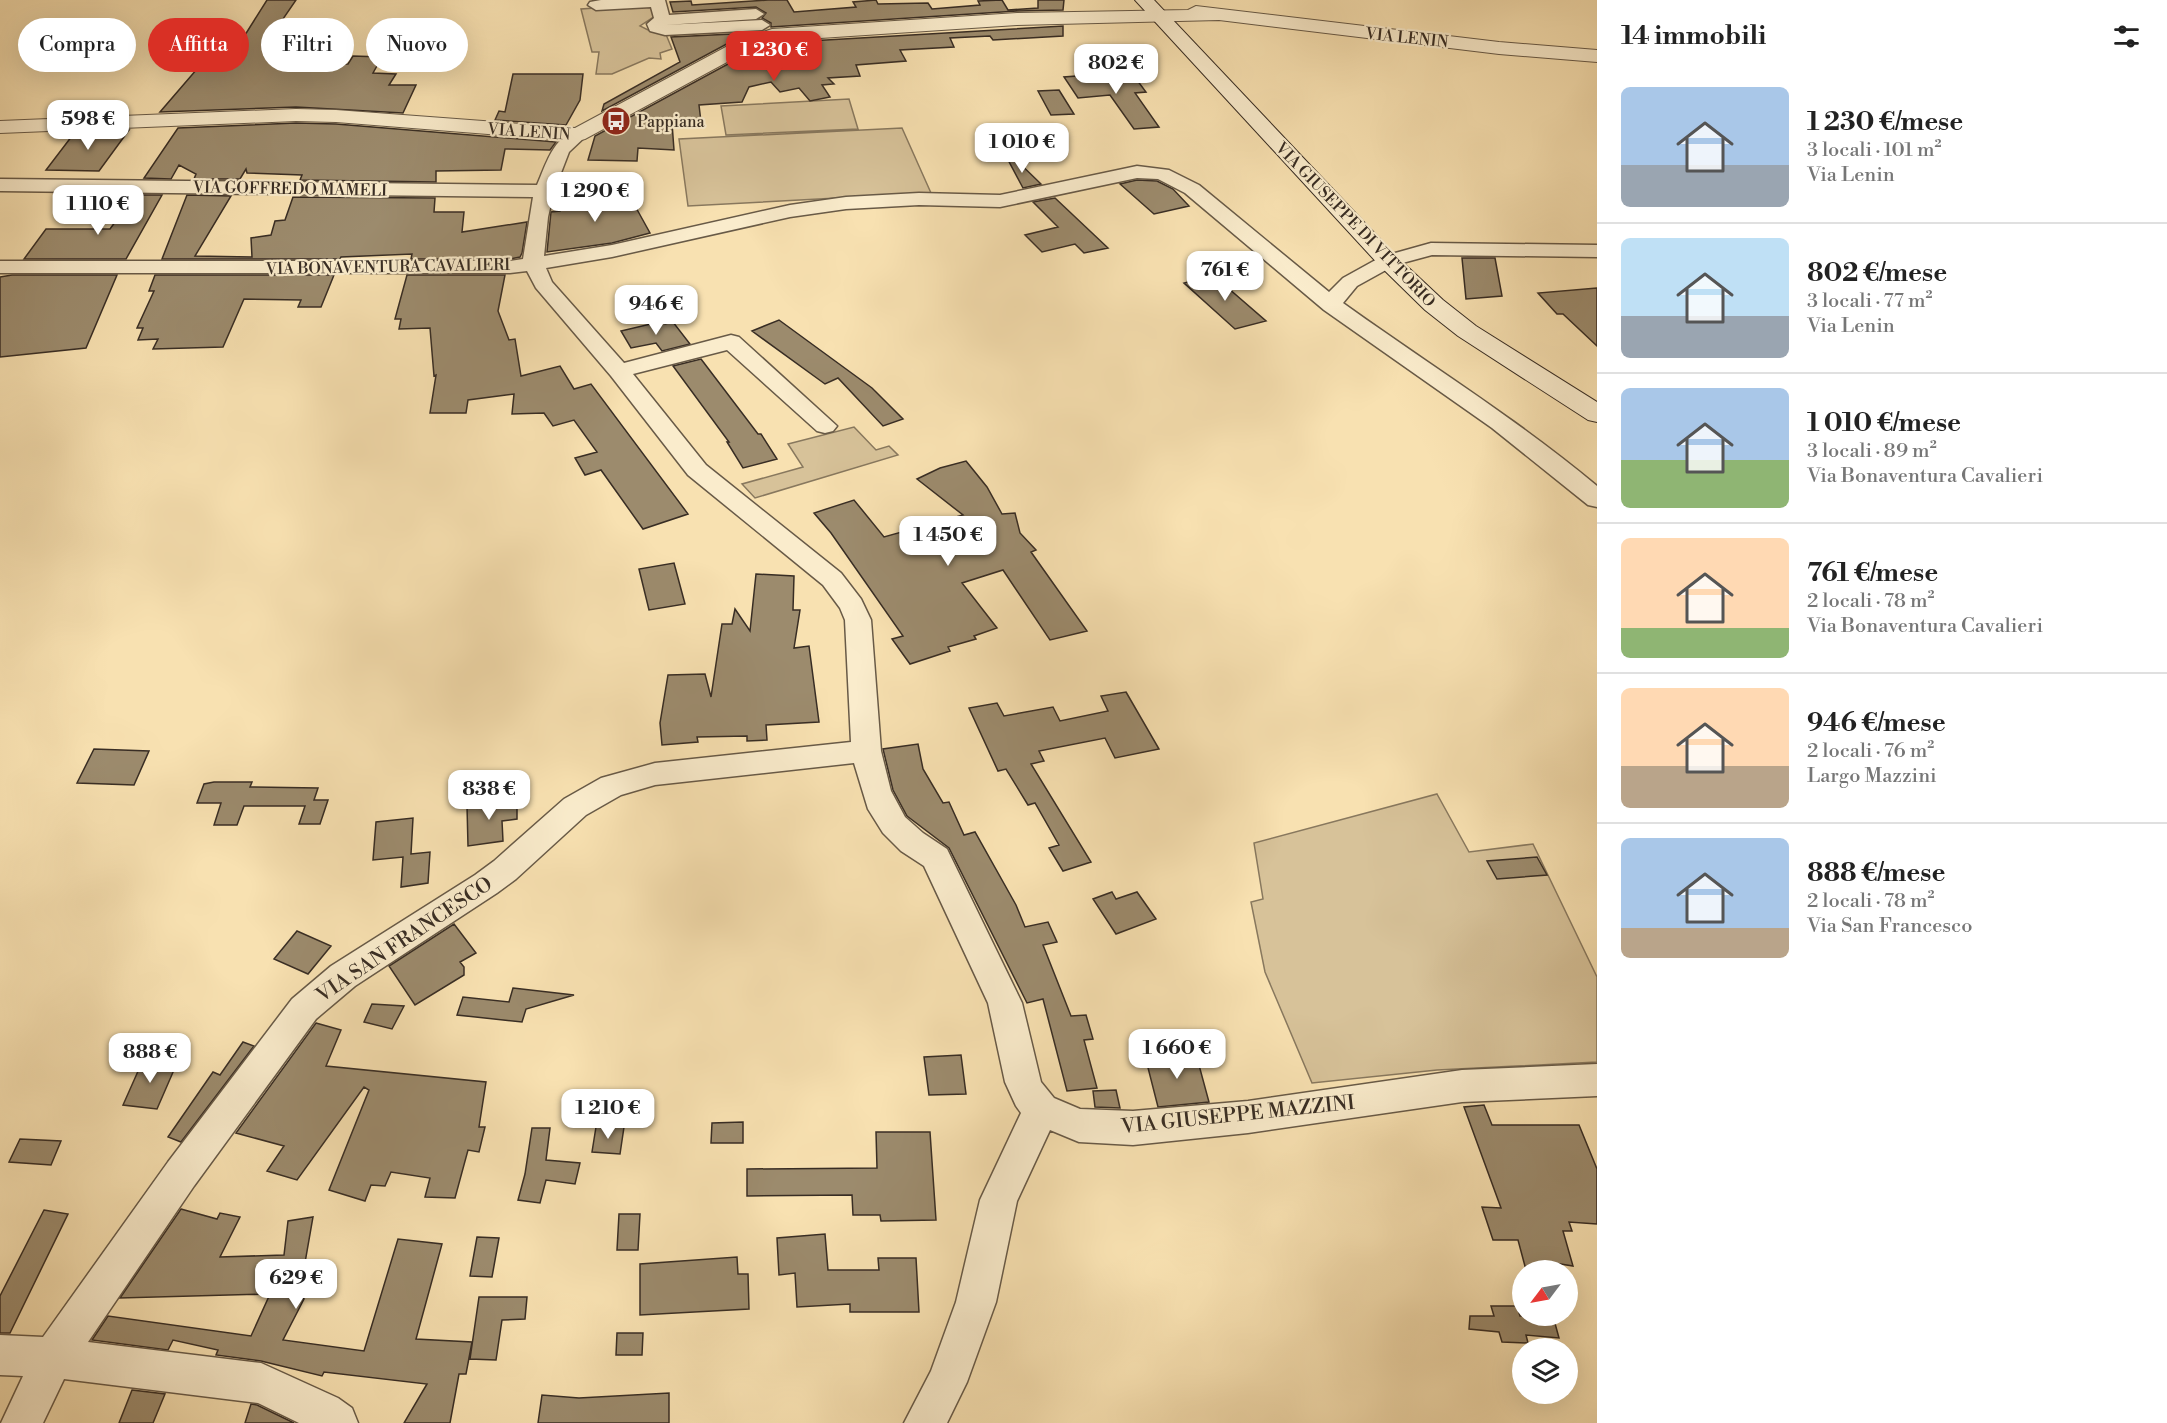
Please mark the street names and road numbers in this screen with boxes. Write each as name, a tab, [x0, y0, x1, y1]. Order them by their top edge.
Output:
street label: VIA LENIN	[1363, 24, 1449, 52]
street label: VIA LENIN	[486, 119, 571, 145]
street label: VIA GIUSEPPE DI VITTORIO	[1270, 137, 1439, 311]
street label: VIA GOFFREDO MAMELI	[192, 177, 387, 201]
street label: VIA BONAVENTURA CAVALIERI	[265, 255, 511, 279]
street label: VIA SAN FRANCESCO	[311, 872, 498, 1009]
street label: VIA GIUSEPPE MAZZINI	[1119, 1091, 1357, 1140]

